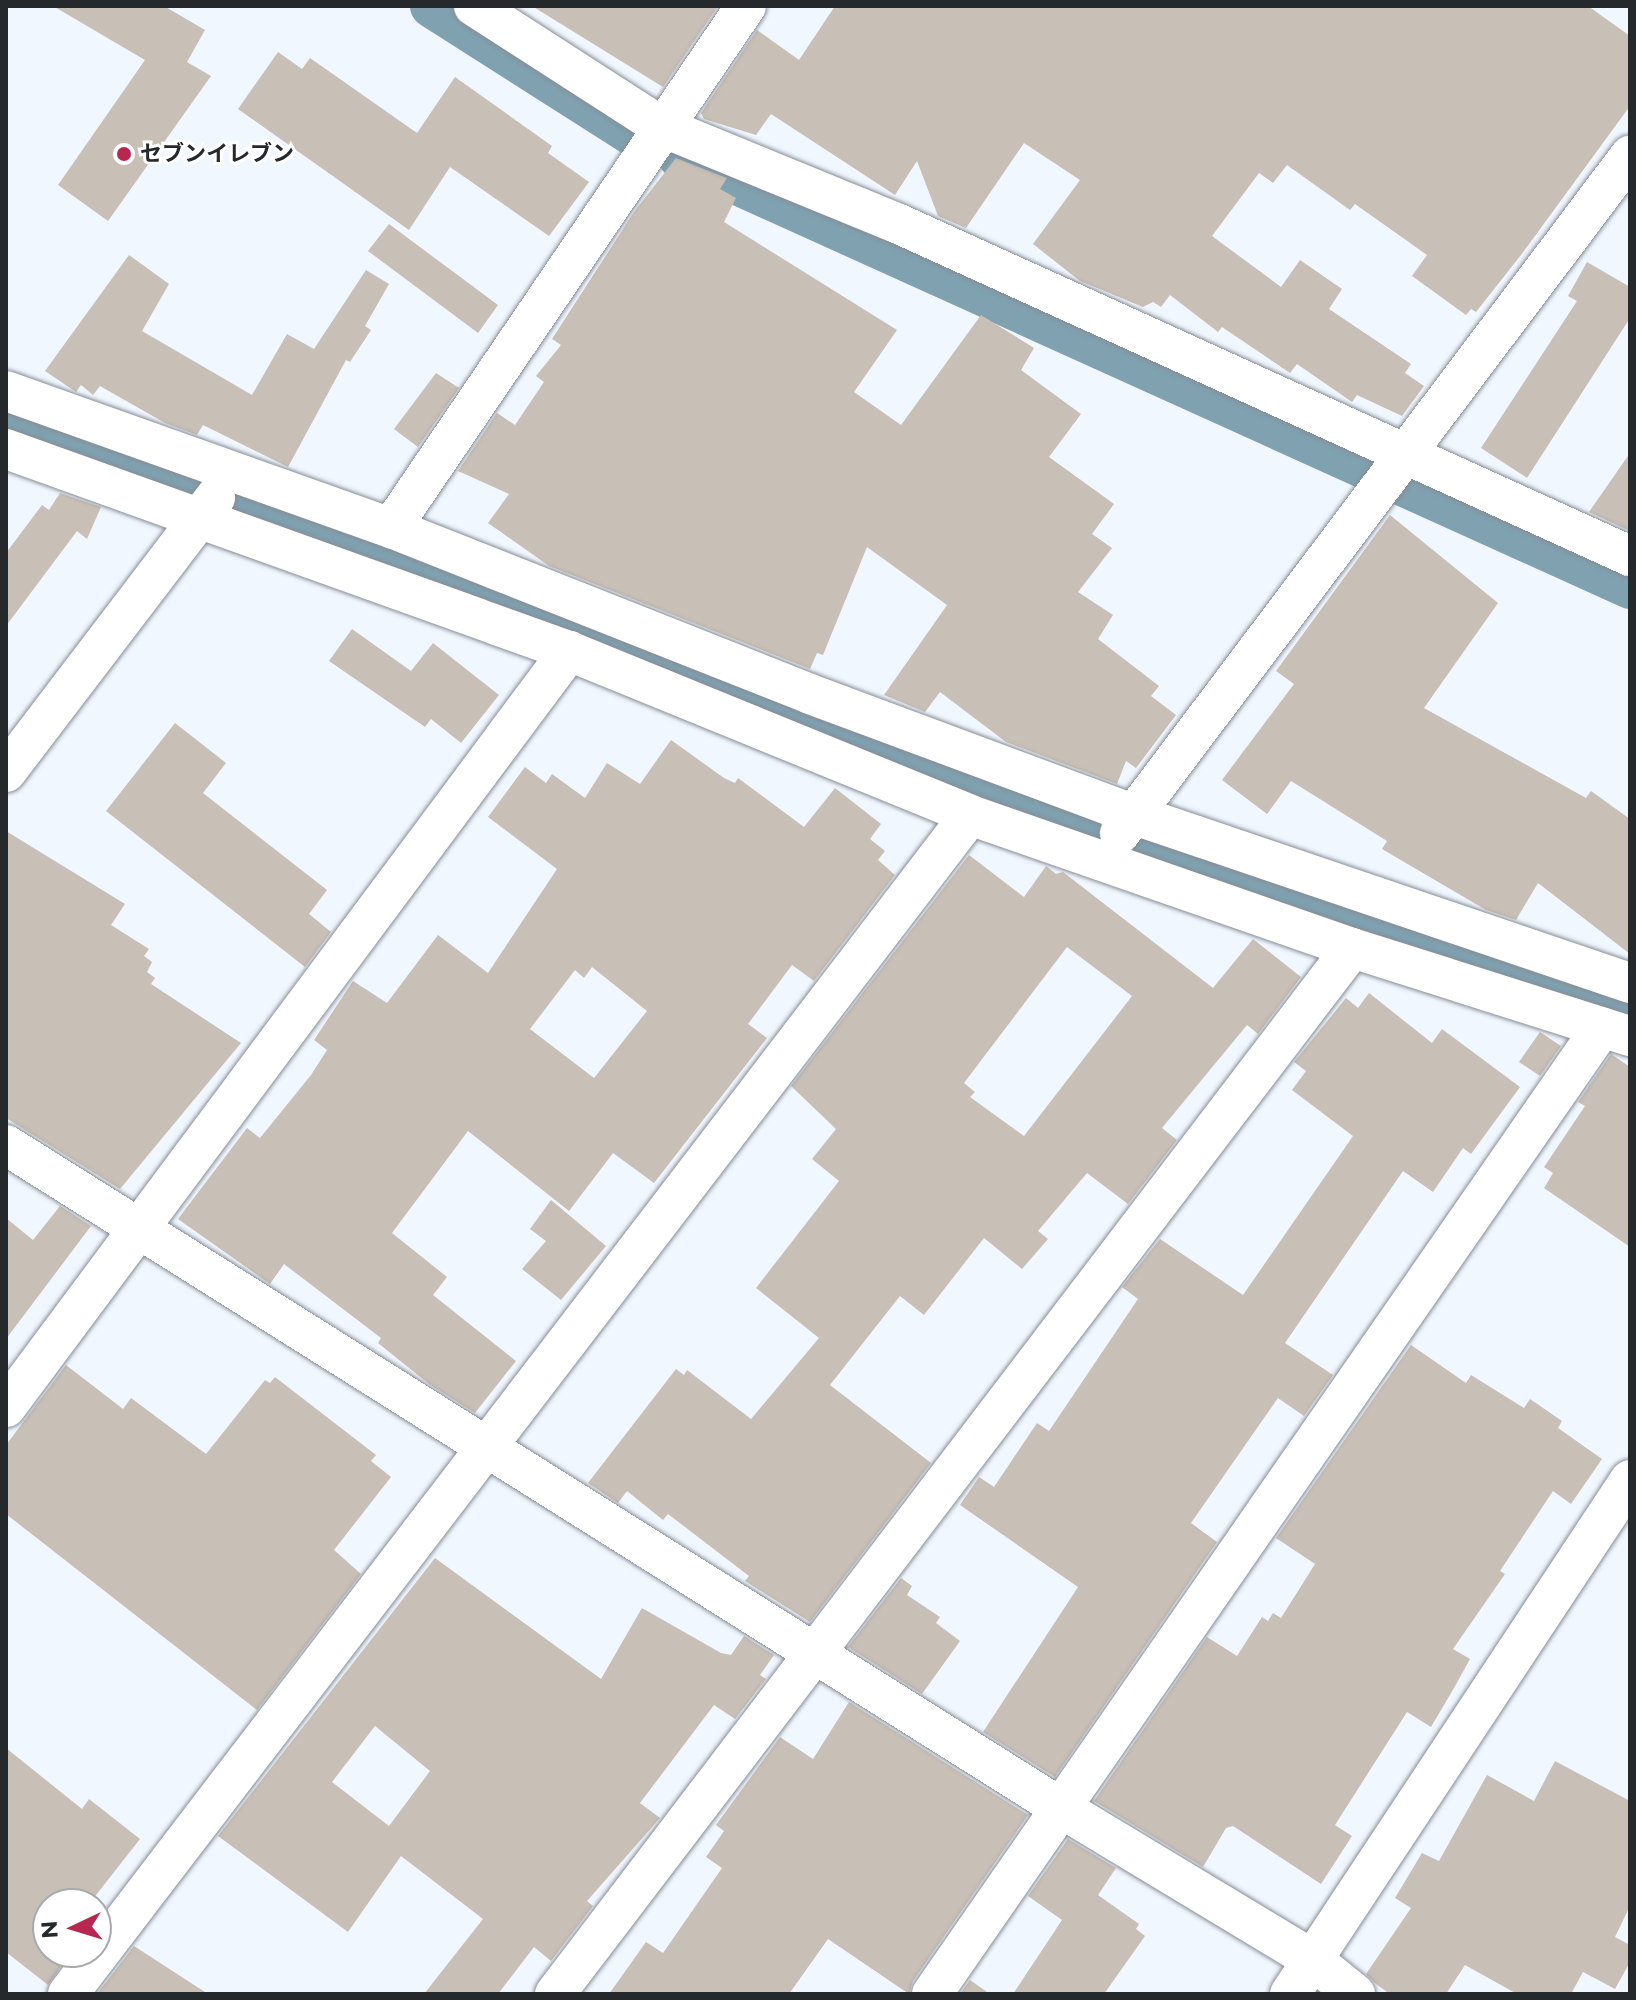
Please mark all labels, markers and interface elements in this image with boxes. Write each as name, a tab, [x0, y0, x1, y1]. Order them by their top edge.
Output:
place label: セブンイレブン	[140, 141, 294, 167]
marker: セブンイレブン	[115, 145, 133, 163]
north arrow	[32, 1888, 112, 1968]
text: N	[35, 1920, 64, 1939]

